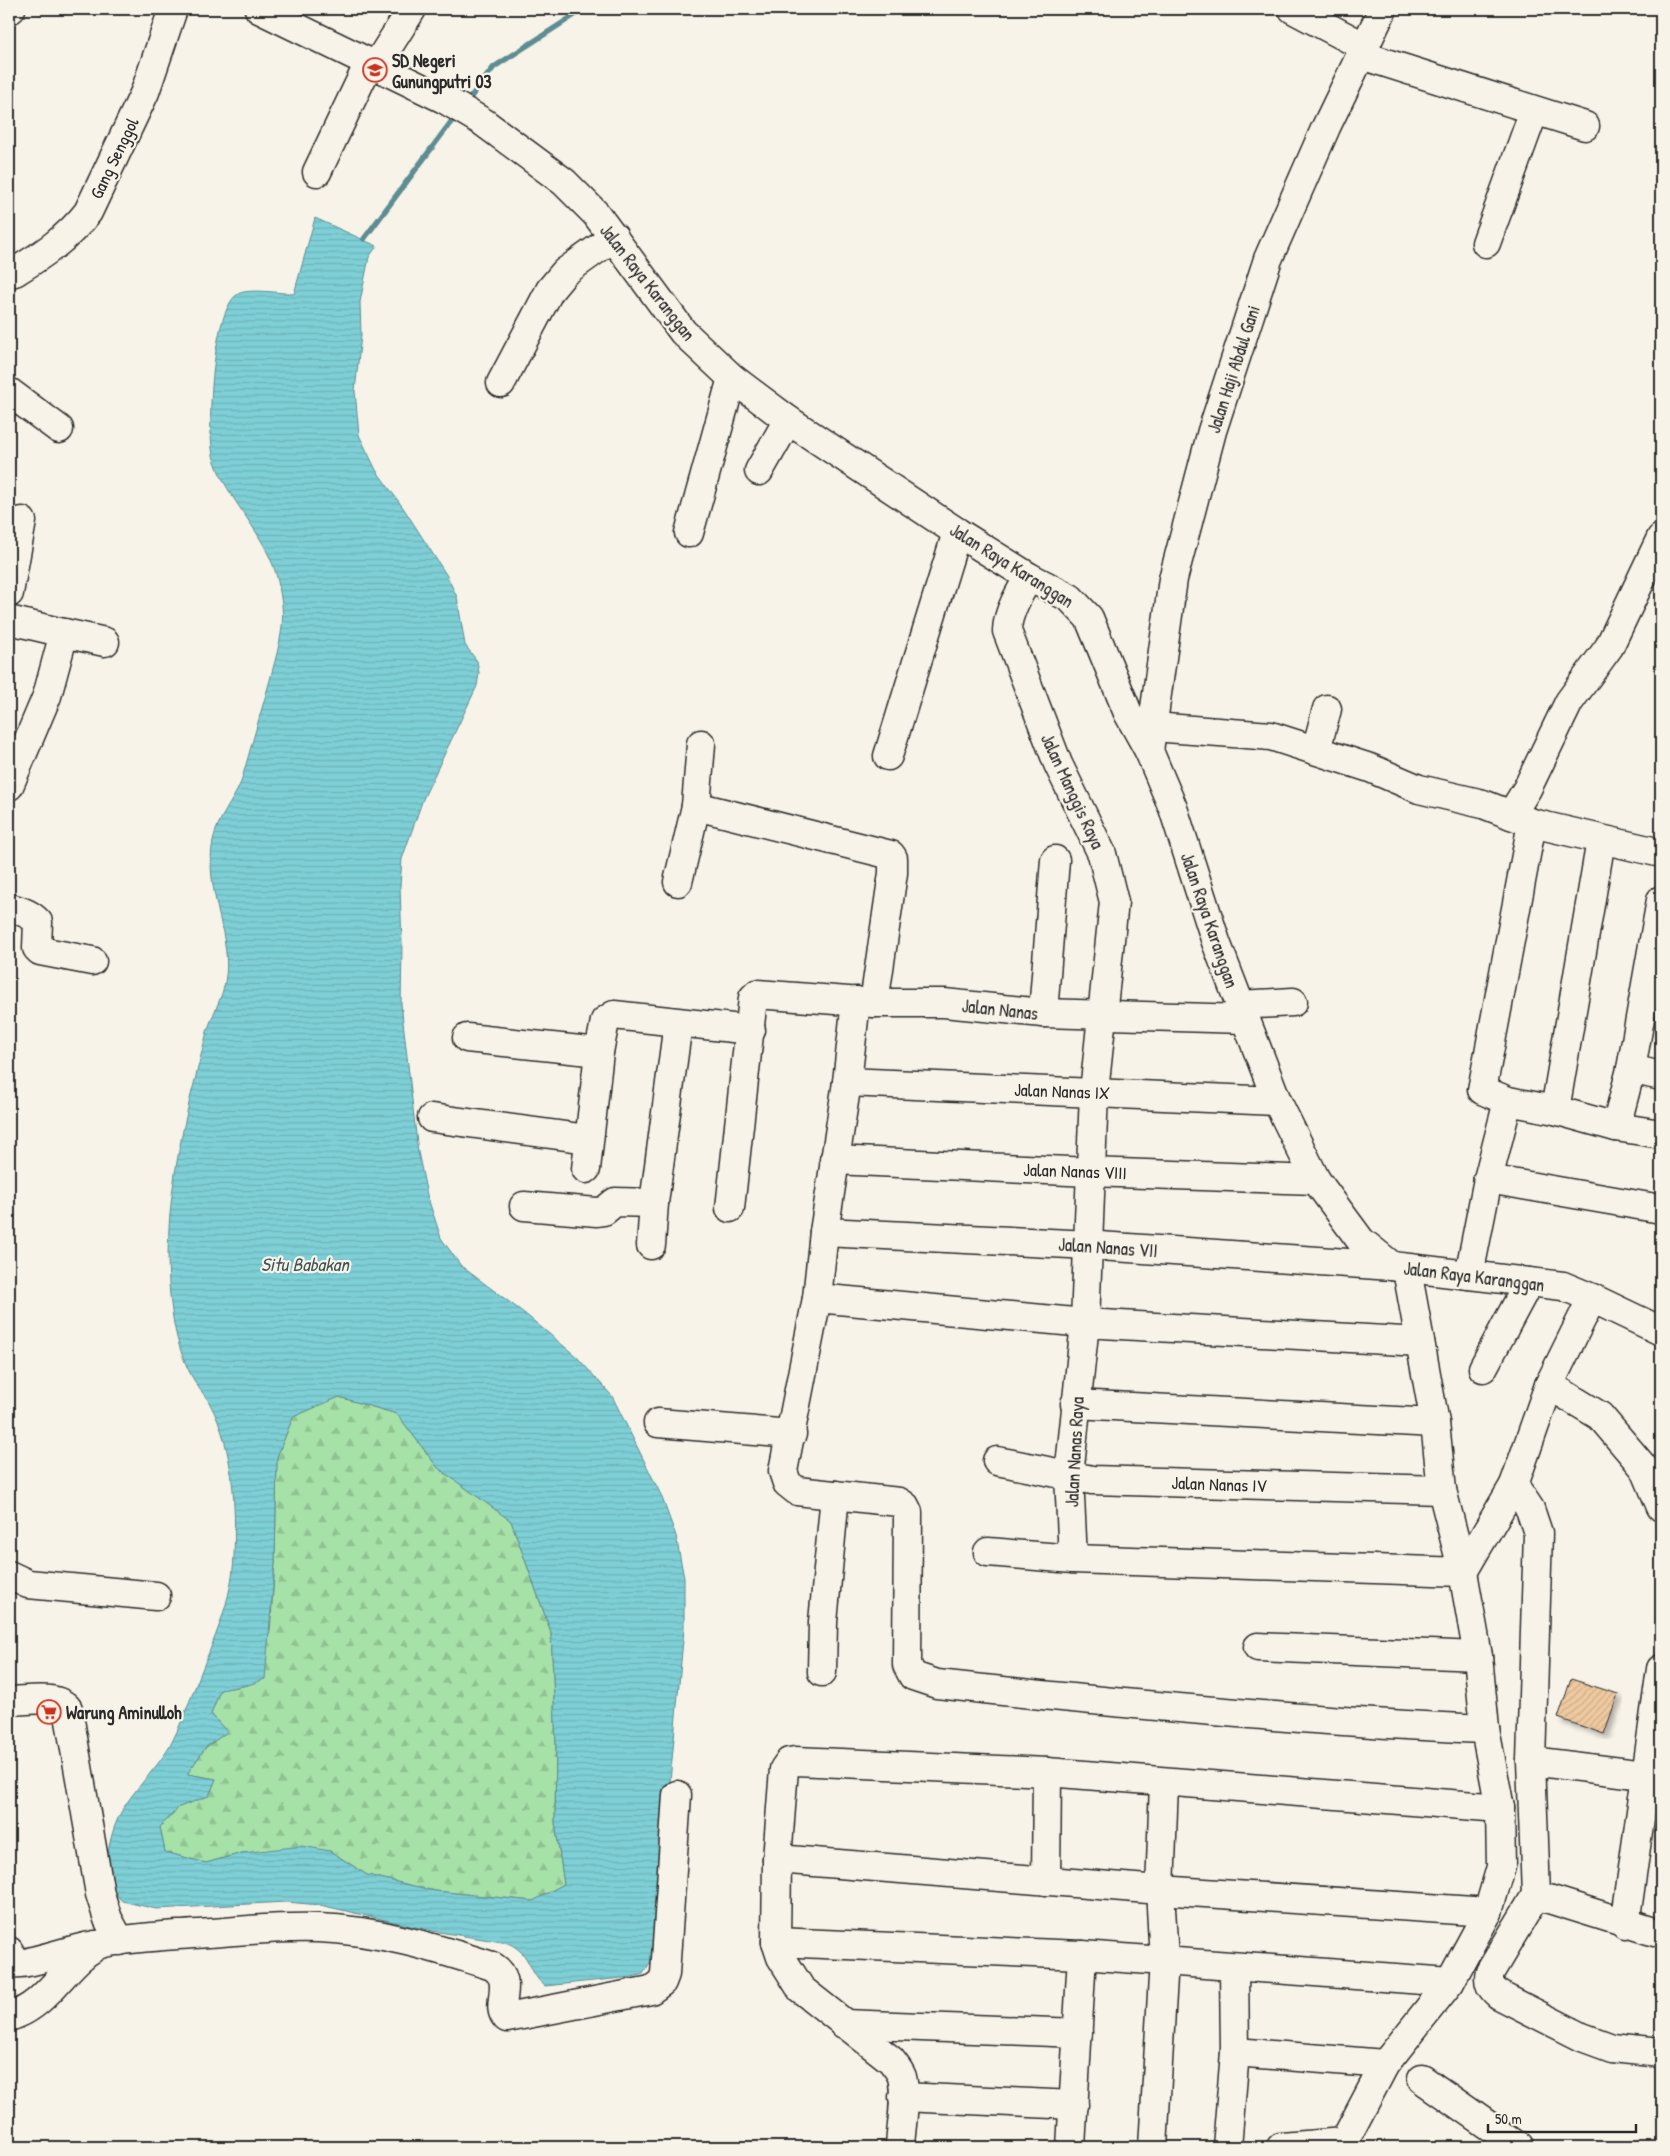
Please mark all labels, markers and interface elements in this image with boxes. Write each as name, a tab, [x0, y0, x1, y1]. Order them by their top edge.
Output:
place label: SD Negeri Gunungputri 03	[392, 48, 492, 95]
school or university icon: SD Negeri Gunungputri 03	[362, 57, 388, 83]
street label: Gang Senggol	[84, 113, 145, 203]
street label: Jalan Raya Karanggan	[595, 218, 701, 346]
street label: Jalan Haji Abdul Gani	[1201, 302, 1265, 436]
street label: Jalan Raya Karanggan	[945, 517, 1079, 613]
street label: Jalan Manggis Raya	[1035, 729, 1111, 853]
street label: Jalan Raya Karanggan	[1175, 849, 1245, 991]
street label: Jalan Nanas	[961, 993, 1039, 1025]
street label: Jalan Nanas IX	[1014, 1077, 1110, 1105]
street label: Jalan Nanas VIII	[1023, 1157, 1127, 1185]
street label: Jalan Nanas VII	[1058, 1231, 1158, 1263]
water label: Situ Babakan	[261, 1251, 350, 1277]
street label: Jalan Raya Karanggan	[1402, 1255, 1546, 1297]
street label: Jalan Nanas Raya	[1059, 1396, 1089, 1508]
street label: Jalan Nanas IV	[1171, 1470, 1268, 1498]
supermarket icon: Warung Aminulloh	[36, 1699, 62, 1725]
place label: Warung Aminulloh	[66, 1700, 182, 1726]
scale bar	[1488, 2101, 1635, 2133]
text: 50 m	[1495, 2108, 1522, 2129]

